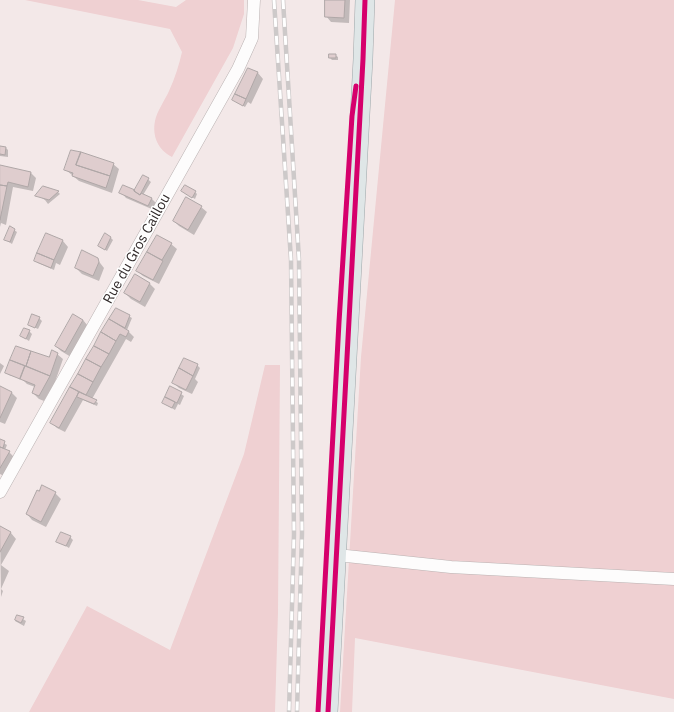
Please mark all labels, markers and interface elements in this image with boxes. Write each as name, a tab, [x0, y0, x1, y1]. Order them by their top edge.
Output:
street label: Rue du Gros Caillou	[100, 191, 174, 307]

